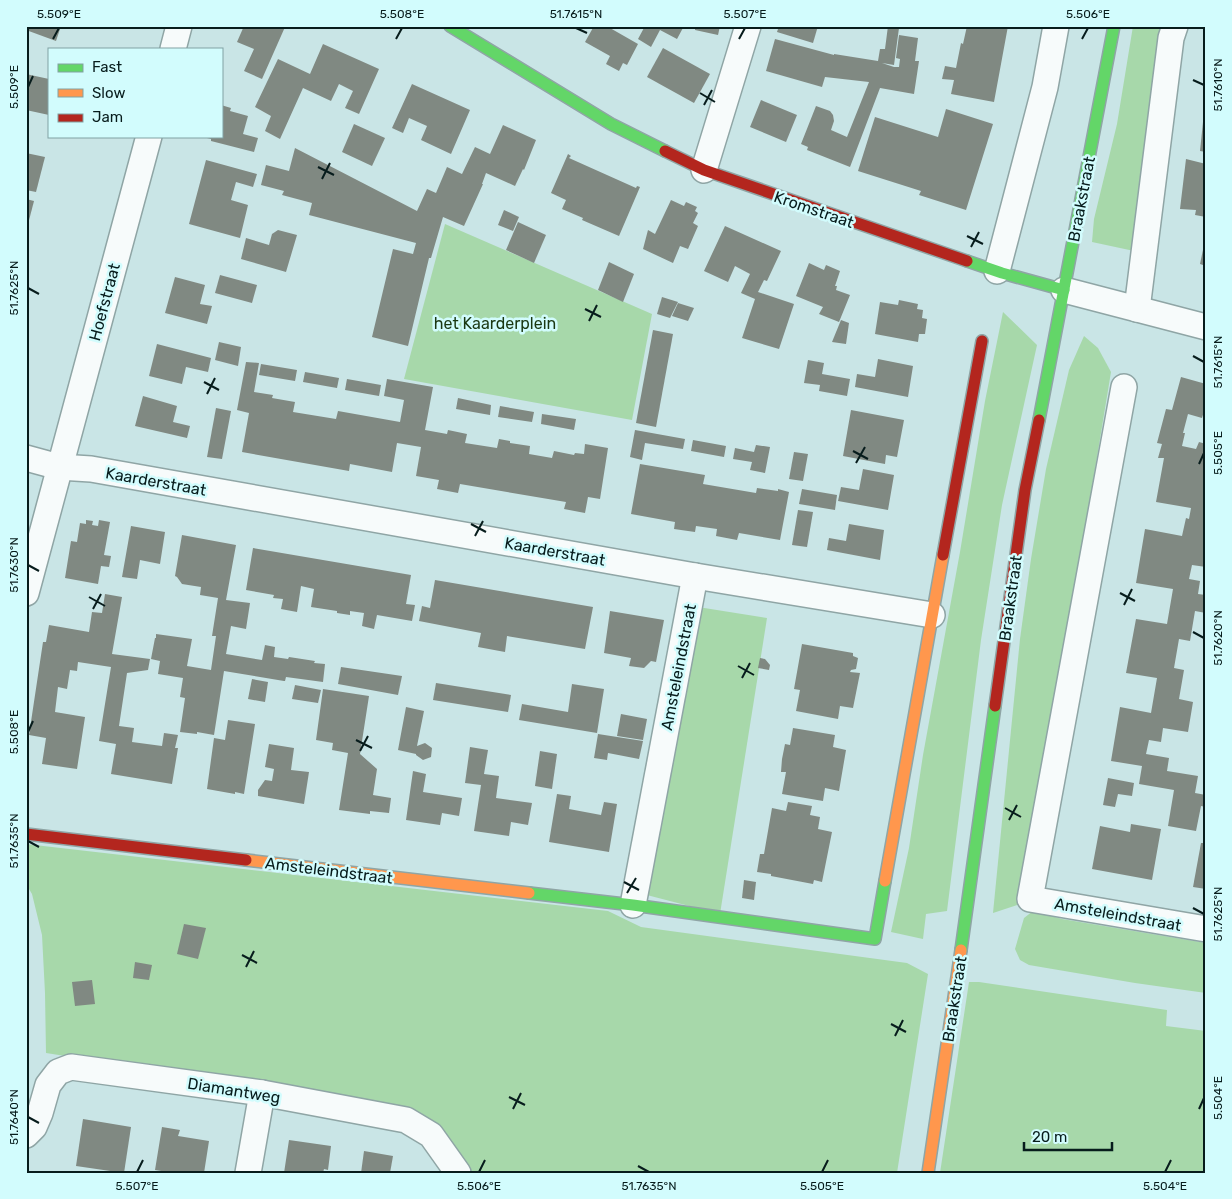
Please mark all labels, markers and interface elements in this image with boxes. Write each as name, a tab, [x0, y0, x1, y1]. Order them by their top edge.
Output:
text: 5.509°E	[37, 7, 81, 21]
text: 5.508°E	[380, 7, 424, 21]
text: 51.7615°N	[550, 7, 602, 21]
text: 5.507°E	[724, 7, 766, 21]
text: 5.506°E	[1066, 7, 1110, 21]
legend	[48, 48, 222, 138]
text: Fast	[92, 58, 122, 76]
text: 51.7610°N	[1211, 58, 1225, 112]
text: 5.509°E	[7, 65, 21, 109]
text: Slow	[92, 84, 125, 102]
text: Jam	[92, 108, 123, 126]
street label: Braakstraat	[1064, 155, 1099, 243]
street label: Kromstraat	[771, 187, 856, 232]
text: 51.7625°N	[7, 261, 21, 315]
street label: Hoefstraat	[85, 261, 124, 343]
park label: het Kaarderplein	[434, 314, 556, 333]
text: 51.7615°N	[1211, 336, 1225, 388]
text: 5.505°E	[1211, 431, 1225, 475]
street label: Kaarderstraat	[104, 463, 208, 500]
street label: Kaarderstraat	[503, 533, 607, 570]
text: 51.7630°N	[7, 537, 21, 593]
street label: Braakstraat	[995, 554, 1026, 642]
street label: Amsteleindstraat	[657, 602, 700, 732]
text: 51.7620°N	[1211, 610, 1225, 666]
text: 5.508°E	[7, 710, 21, 754]
text: 51.7635°N	[7, 813, 21, 869]
street label: Amsteleindstraat	[264, 853, 394, 888]
text: 51.7625°N	[1211, 887, 1225, 941]
street label: Amsteleindstraat	[1053, 894, 1183, 935]
street label: Braakstraat	[938, 955, 971, 1043]
street label: Diamantweg	[186, 1074, 282, 1107]
text: 5.504°E	[1211, 1076, 1225, 1120]
text: 51.7640°N	[7, 1089, 21, 1145]
scale bar	[1024, 1119, 1112, 1151]
text: 20 m	[1032, 1128, 1067, 1146]
text: 5.507°E	[116, 1179, 158, 1193]
text: 5.506°E	[457, 1179, 501, 1193]
text: 51.7635°N	[621, 1179, 677, 1193]
text: 5.505°E	[800, 1179, 844, 1193]
text: 5.504°E	[1143, 1179, 1187, 1193]

